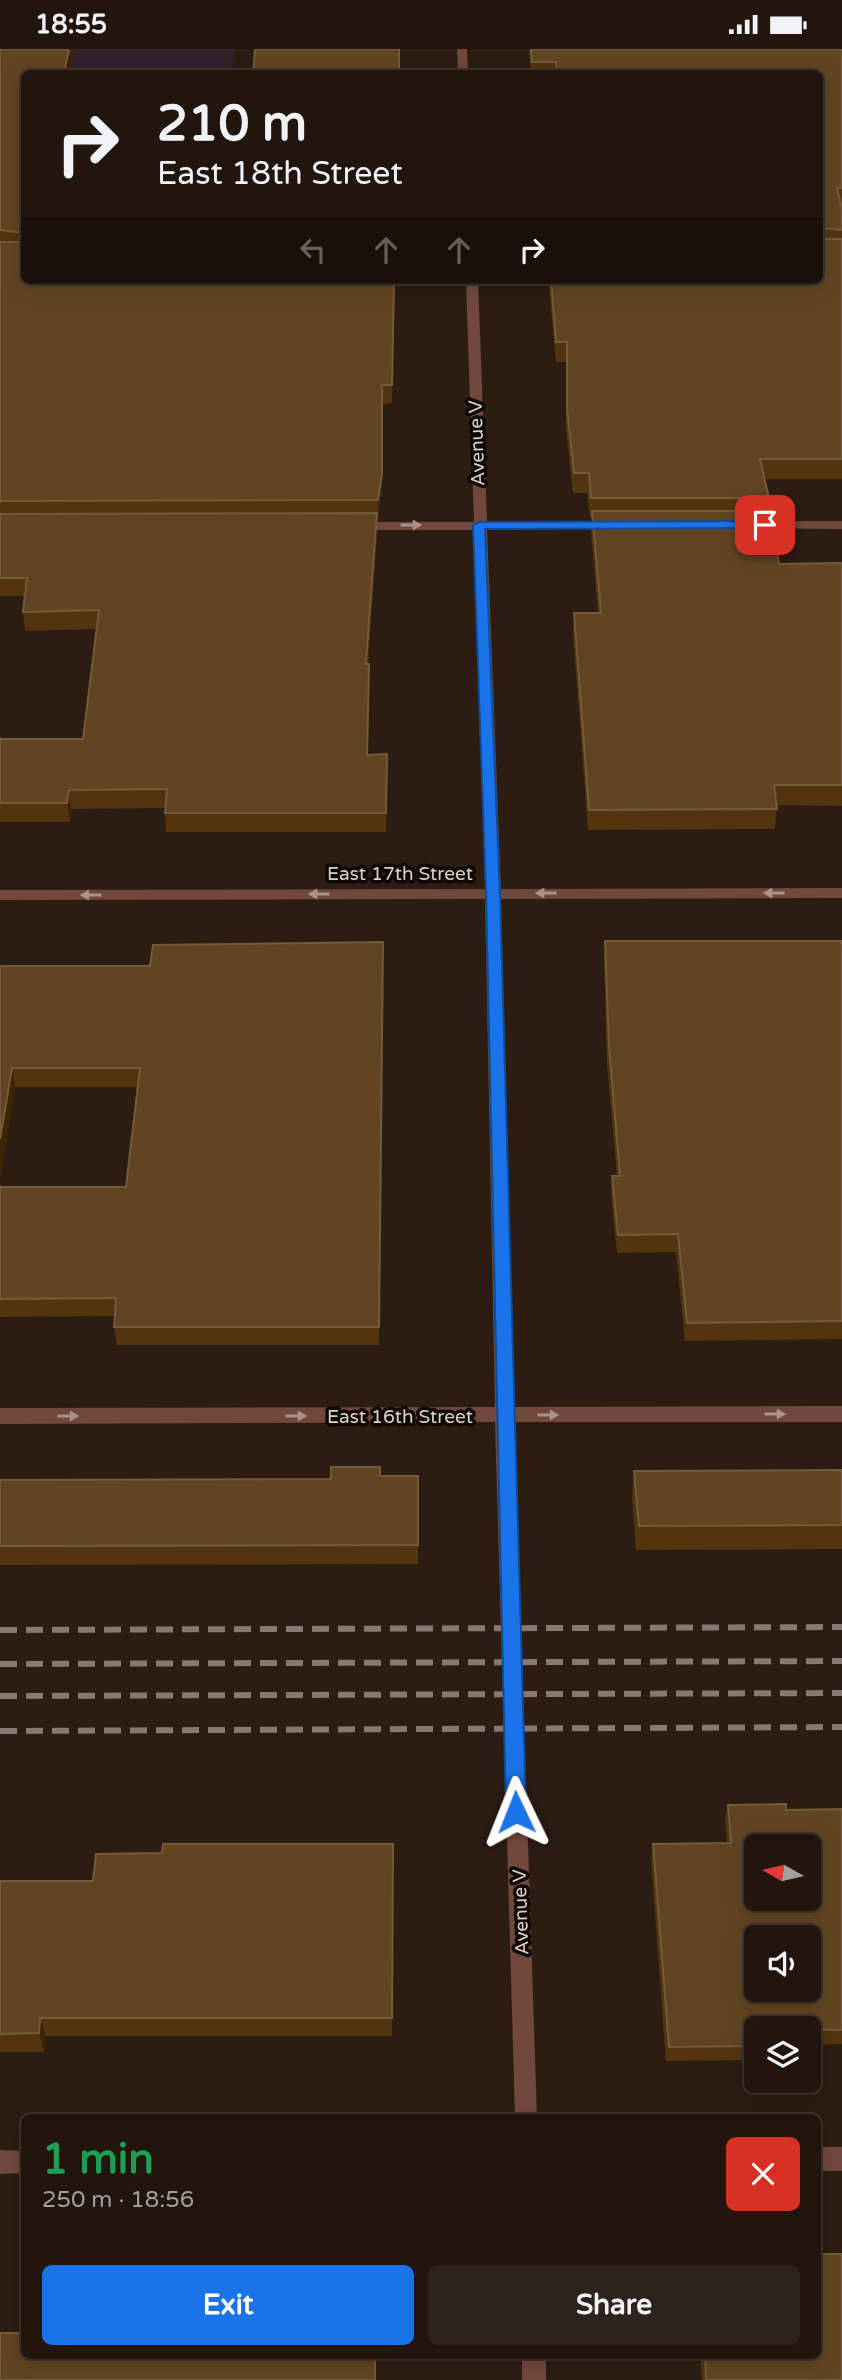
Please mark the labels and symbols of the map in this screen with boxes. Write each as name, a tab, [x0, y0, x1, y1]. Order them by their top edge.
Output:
street label: Avenue V	[465, 400, 489, 486]
pin	[735, 495, 795, 555]
one-way arrow	[400, 519, 422, 531]
street label: East 17th Street	[327, 863, 473, 885]
one-way arrow	[763, 887, 785, 899]
one-way arrow	[308, 888, 330, 900]
one-way arrow	[535, 888, 557, 899]
one-way arrow	[80, 889, 102, 900]
street label: East 16th Street	[327, 1406, 473, 1428]
one-way arrow	[764, 1408, 786, 1420]
one-way arrow	[537, 1409, 559, 1421]
one-way arrow	[57, 1410, 79, 1422]
one-way arrow	[285, 1410, 307, 1422]
position arrow	[479, 1775, 553, 1849]
north arrow	[744, 1834, 821, 1911]
street label: Avenue V	[509, 1869, 533, 1955]

